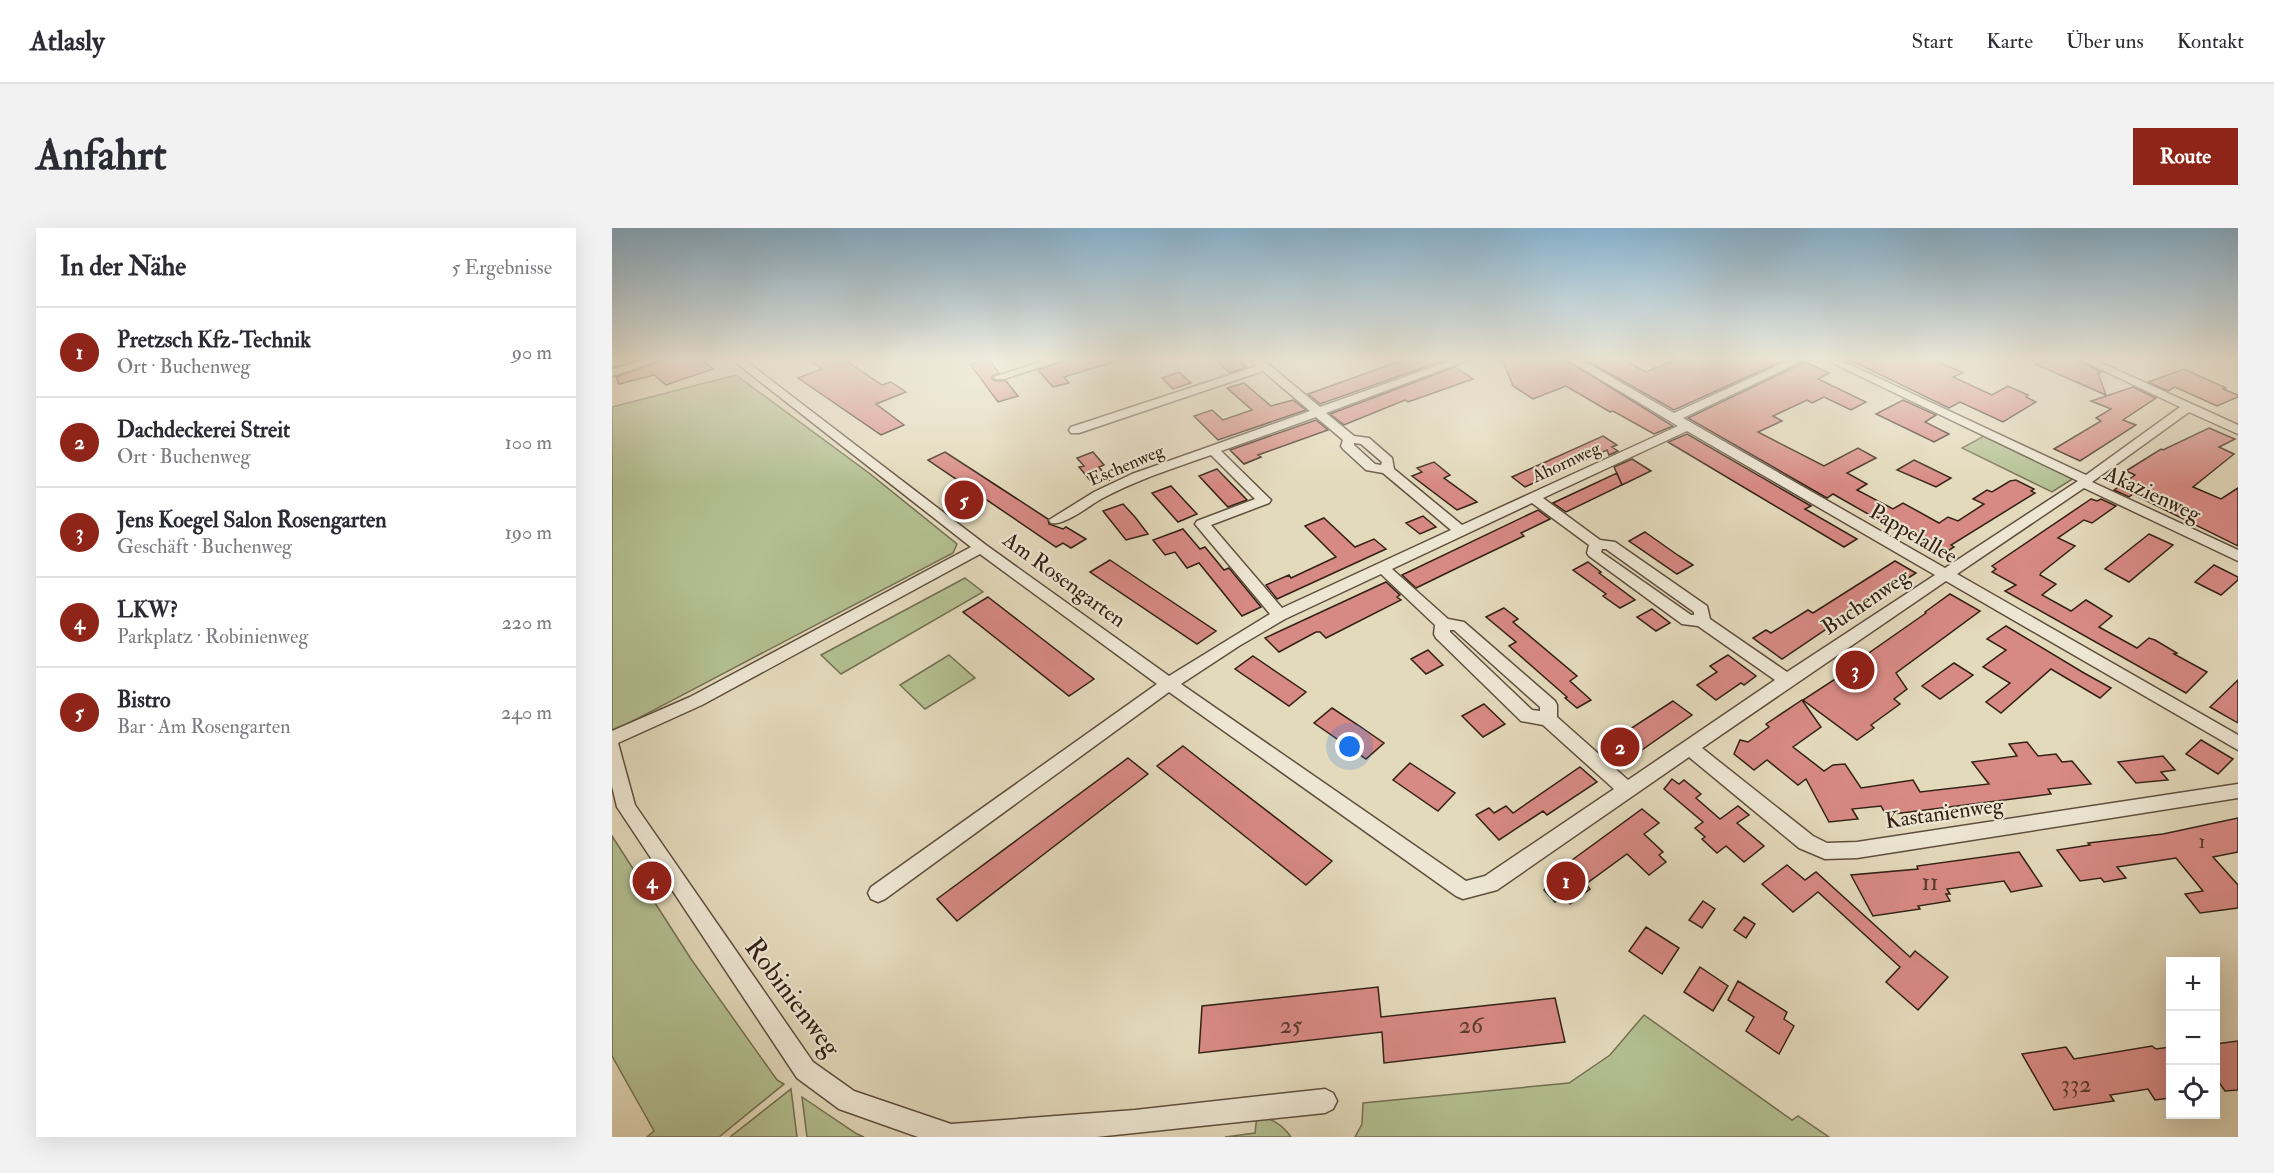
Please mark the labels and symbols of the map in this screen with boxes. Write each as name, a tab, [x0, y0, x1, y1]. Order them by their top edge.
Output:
street label: Ahornweg	[1528, 436, 1605, 489]
street label: Eschenweg	[1085, 439, 1168, 492]
street label: Akazienweg	[2099, 459, 2206, 529]
pin: 5	[944, 478, 984, 522]
street label: Pappelallee	[1864, 497, 1963, 571]
street label: Am Rosengarten	[996, 525, 1132, 634]
street label: Buchenweg	[1816, 562, 1916, 641]
pin: 3	[1836, 648, 1874, 692]
pin: 2	[1600, 724, 1640, 770]
your location	[1335, 732, 1364, 761]
street label: Kastanienweg	[1883, 791, 2006, 835]
house number: 1	[2198, 829, 2206, 854]
pin: 4	[632, 858, 672, 904]
pin: 1	[1546, 858, 1586, 904]
house number: 11	[1921, 867, 1939, 898]
street label: Robinienweg	[738, 932, 848, 1063]
house number: 25	[1280, 1010, 1303, 1041]
house number: 26	[1459, 1010, 1485, 1041]
house number: 332	[2061, 1069, 2091, 1100]

